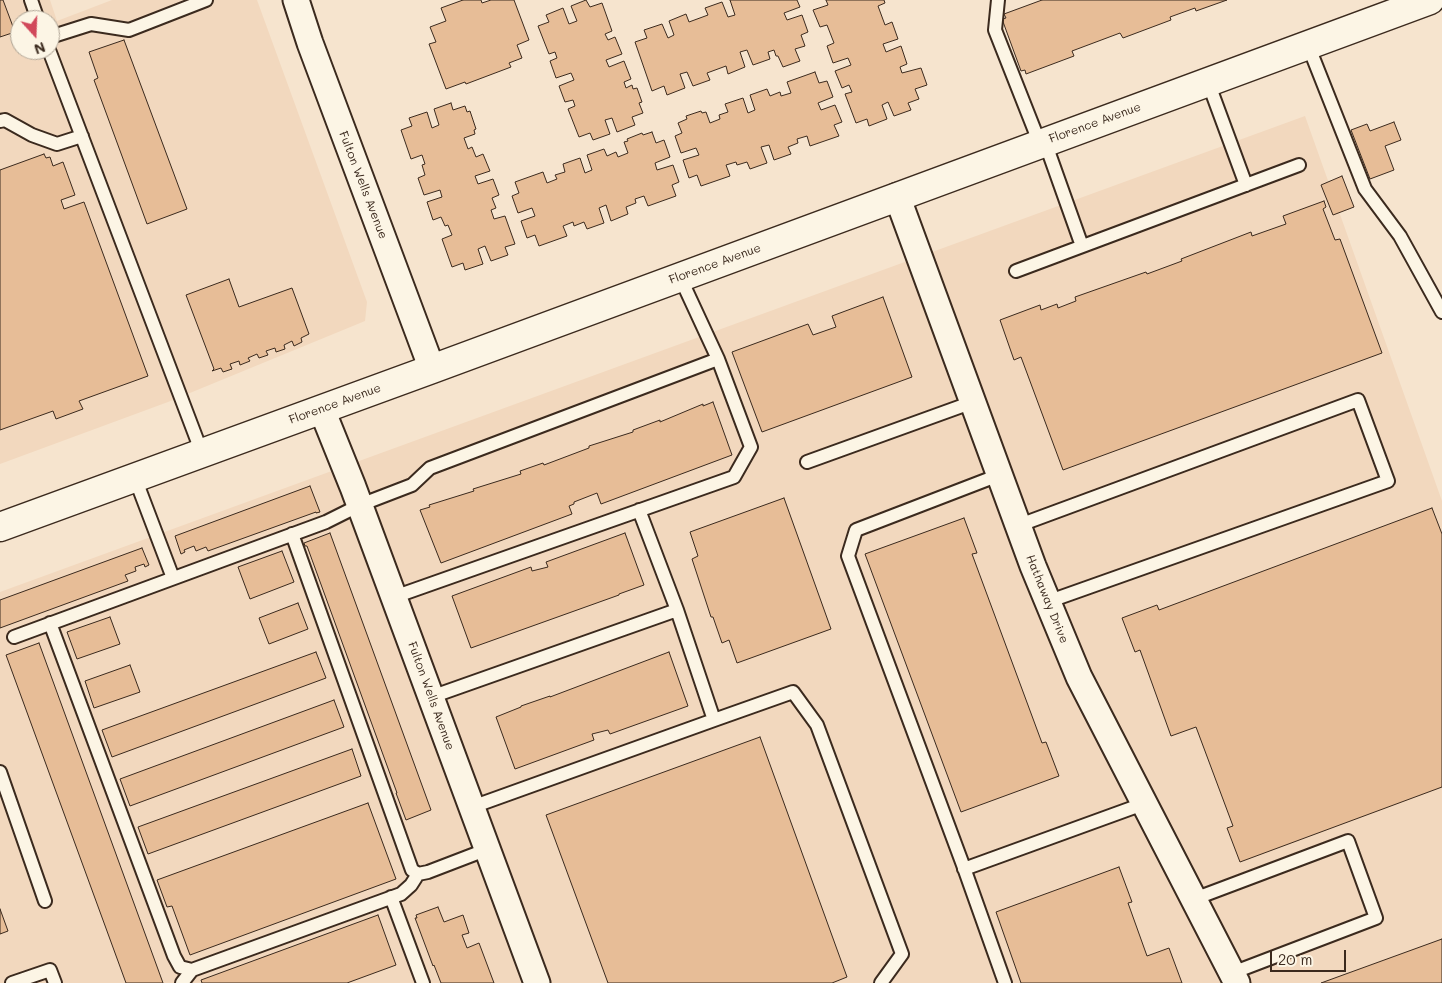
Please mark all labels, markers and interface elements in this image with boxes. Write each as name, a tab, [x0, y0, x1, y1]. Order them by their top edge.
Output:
north arrow	[10, 10, 60, 60]
text: N	[32, 38, 48, 59]
street label: Florence Avenue	[1047, 100, 1143, 146]
street label: Fulton Wells Avenue	[336, 129, 390, 241]
street label: Florence Avenue	[667, 241, 763, 287]
street label: Florence Avenue	[287, 381, 383, 427]
street label: Hathaway Drive	[1023, 553, 1071, 645]
street label: Fulton Wells Avenue	[405, 640, 457, 752]
scale bar	[1272, 940, 1348, 972]
text: 20 m	[1278, 949, 1312, 969]

